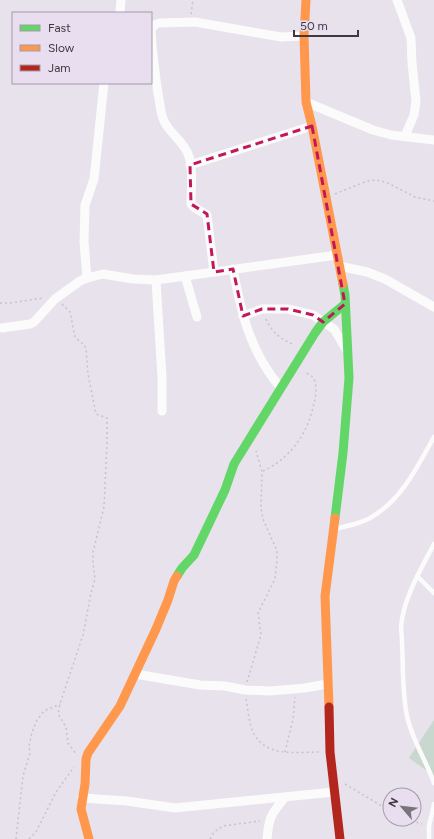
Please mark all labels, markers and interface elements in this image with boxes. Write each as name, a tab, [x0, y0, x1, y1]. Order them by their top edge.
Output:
legend	[12, 12, 152, 84]
scale bar	[294, 12, 358, 38]
text: 50 m	[300, 19, 328, 33]
text: Fast	[48, 21, 71, 35]
text: Slow	[48, 41, 75, 55]
text: Jam	[48, 61, 71, 75]
north arrow	[382, 787, 422, 827]
text: N	[386, 796, 401, 809]

